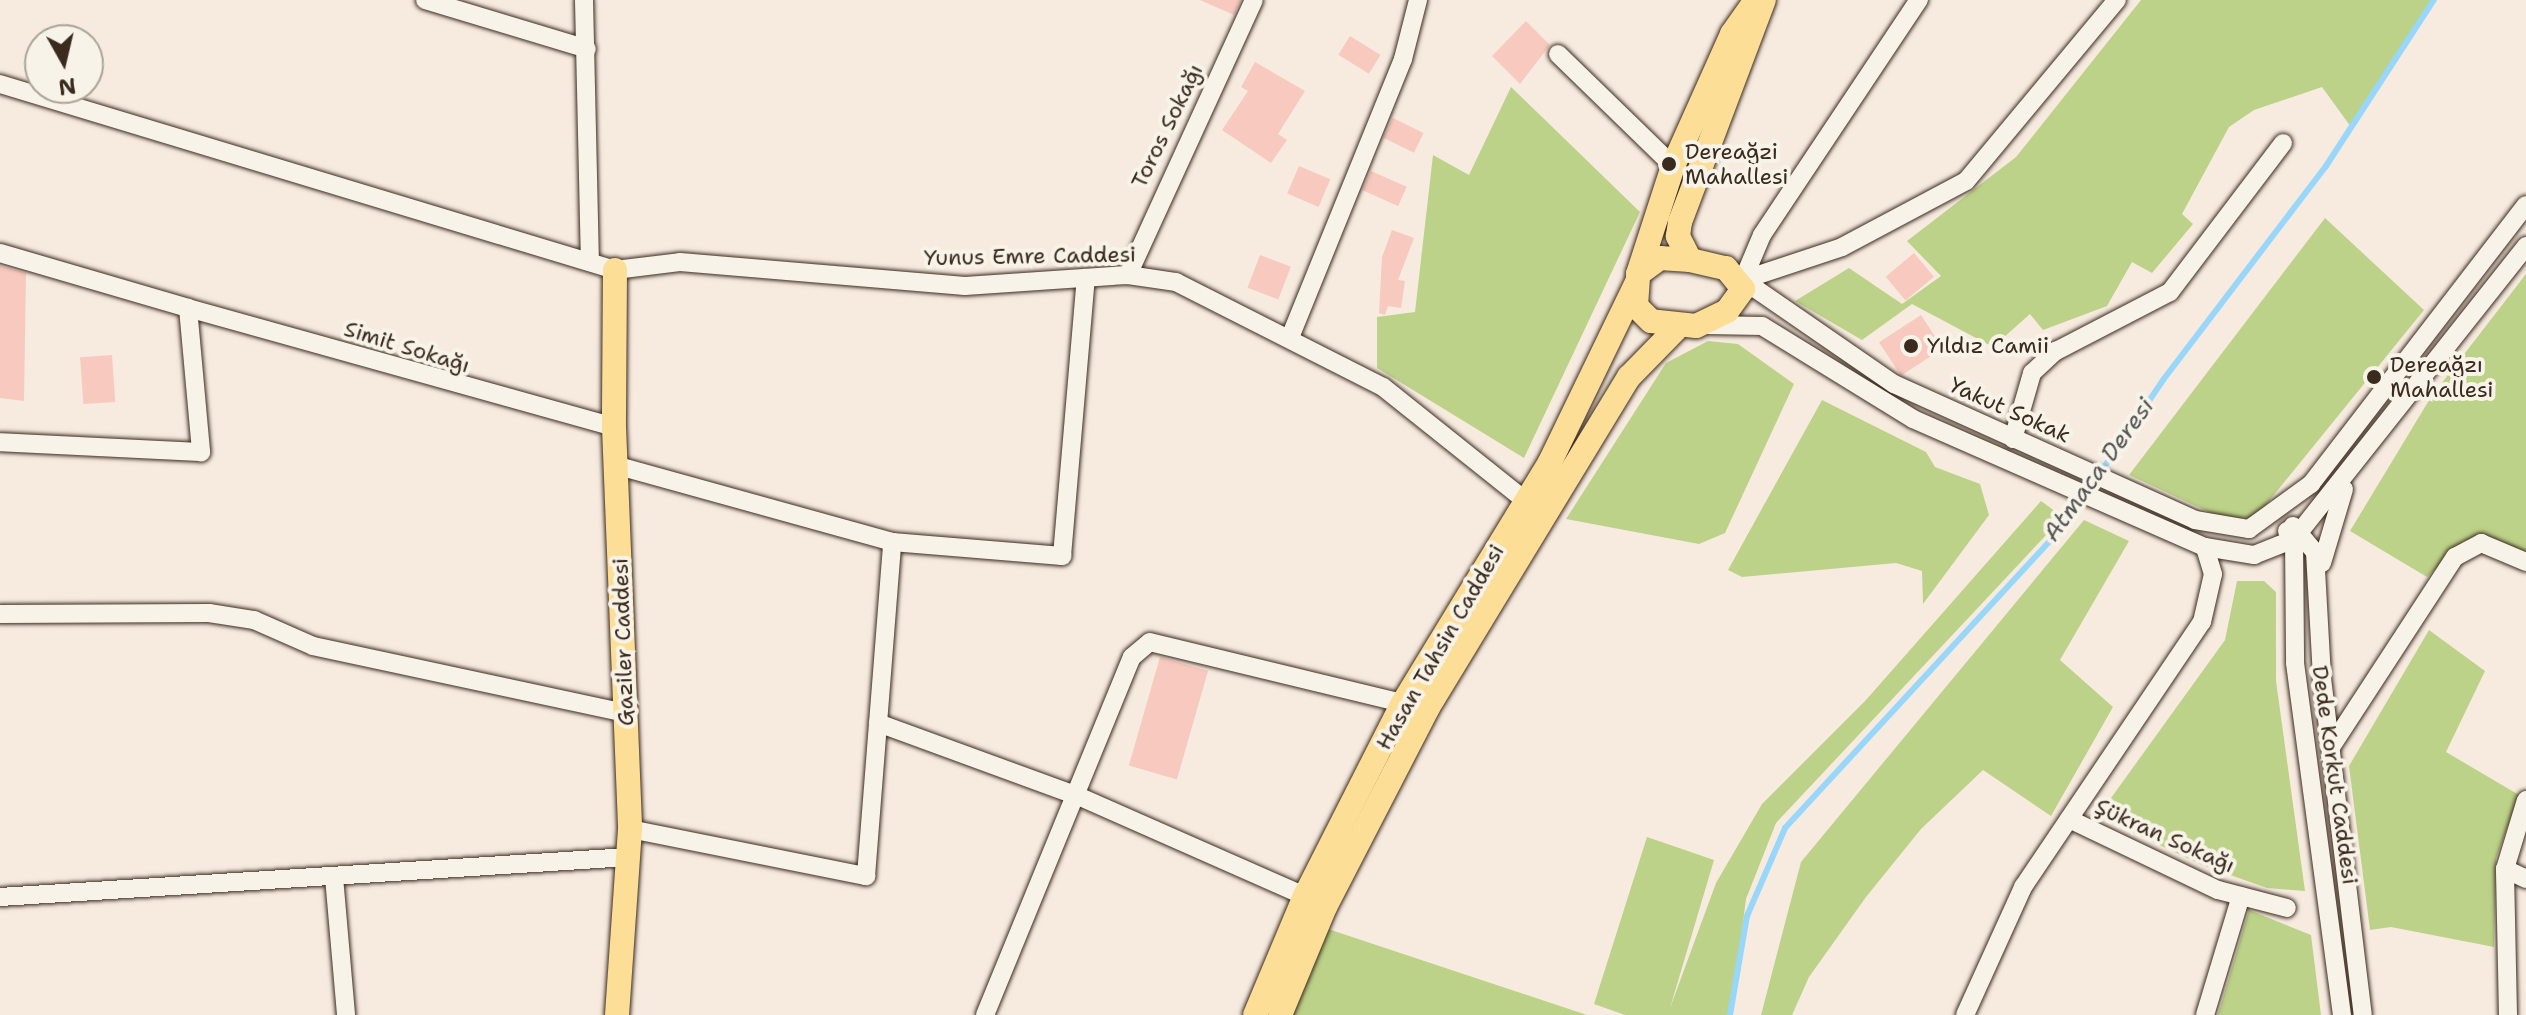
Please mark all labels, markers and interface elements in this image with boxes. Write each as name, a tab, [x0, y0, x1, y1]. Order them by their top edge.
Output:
north arrow	[24, 24, 104, 104]
street label: Toros Sokağı	[1126, 60, 1208, 192]
text: N	[56, 71, 78, 102]
place label: Dereağzi Mahallesi	[1685, 138, 1789, 190]
marker: Dereağzi Mahallesi	[1660, 155, 1678, 173]
street label: Yunus Emre Caddesi	[924, 241, 1136, 271]
street label: Simit Sokağı	[341, 315, 473, 379]
place label: Yıldız Camii	[1927, 333, 2049, 359]
marker: Yıldız Camii	[1902, 337, 1920, 355]
place label: Dereağzı Mahallesi	[2390, 351, 2494, 402]
marker: Dereağzı Mahallesi	[2365, 368, 2383, 386]
street label: Yakut Sokak	[1945, 372, 2075, 448]
water label: Atmaca Deresi	[2037, 393, 2161, 547]
street label: Hasan Tahsin Caddesi	[1370, 539, 1510, 755]
street label: Gaziler Caddesi	[607, 557, 639, 727]
street label: Dede Korkut Caddesi	[2307, 664, 2363, 886]
street label: Şükran Sokağı	[2091, 793, 2239, 879]

